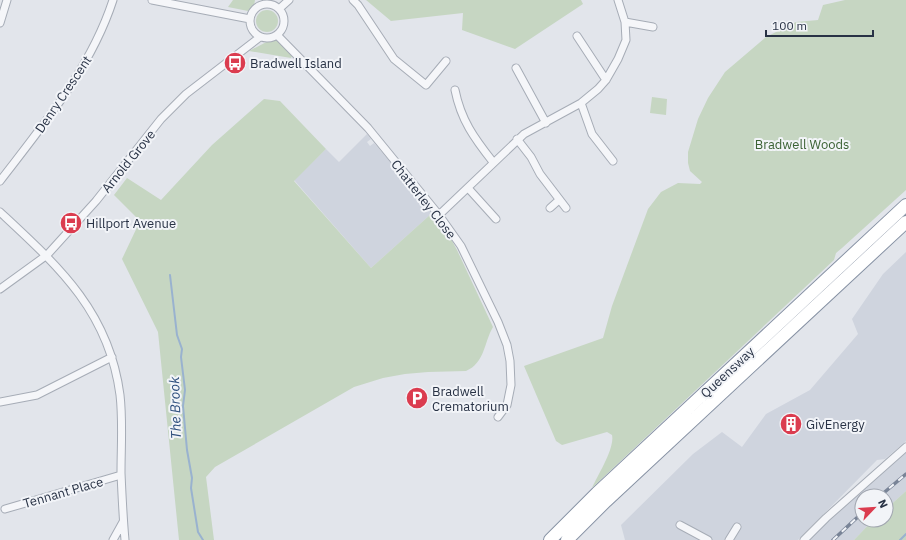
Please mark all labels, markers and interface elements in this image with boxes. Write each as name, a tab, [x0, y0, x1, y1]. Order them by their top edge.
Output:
scale bar	[766, 12, 873, 38]
text: 100 m	[772, 18, 807, 33]
bus stop icon: Bradwell Island	[222, 50, 248, 76]
street label: Denry Crescent	[31, 52, 95, 136]
place label: Bradwell Island	[250, 55, 342, 72]
street label: Arnold Grove	[98, 126, 159, 196]
park label: Bradwell Woods	[755, 136, 849, 153]
street label: Chatterley Close	[387, 156, 460, 242]
bus stop icon: Hillport Avenue	[58, 210, 84, 236]
place label: Hillport Avenue	[86, 215, 176, 232]
street label: Queensway	[697, 343, 758, 402]
water label: The Brook	[165, 376, 185, 440]
place label: Bradwell Crematorium	[432, 383, 509, 415]
parking icon: Bradwell Crematorium	[404, 385, 430, 411]
building icon: GivEnergy	[778, 411, 804, 437]
place label: GivEnergy	[806, 416, 865, 433]
street label: Tennant Place	[21, 473, 105, 512]
north arrow	[854, 488, 894, 528]
text: N	[875, 497, 891, 510]

